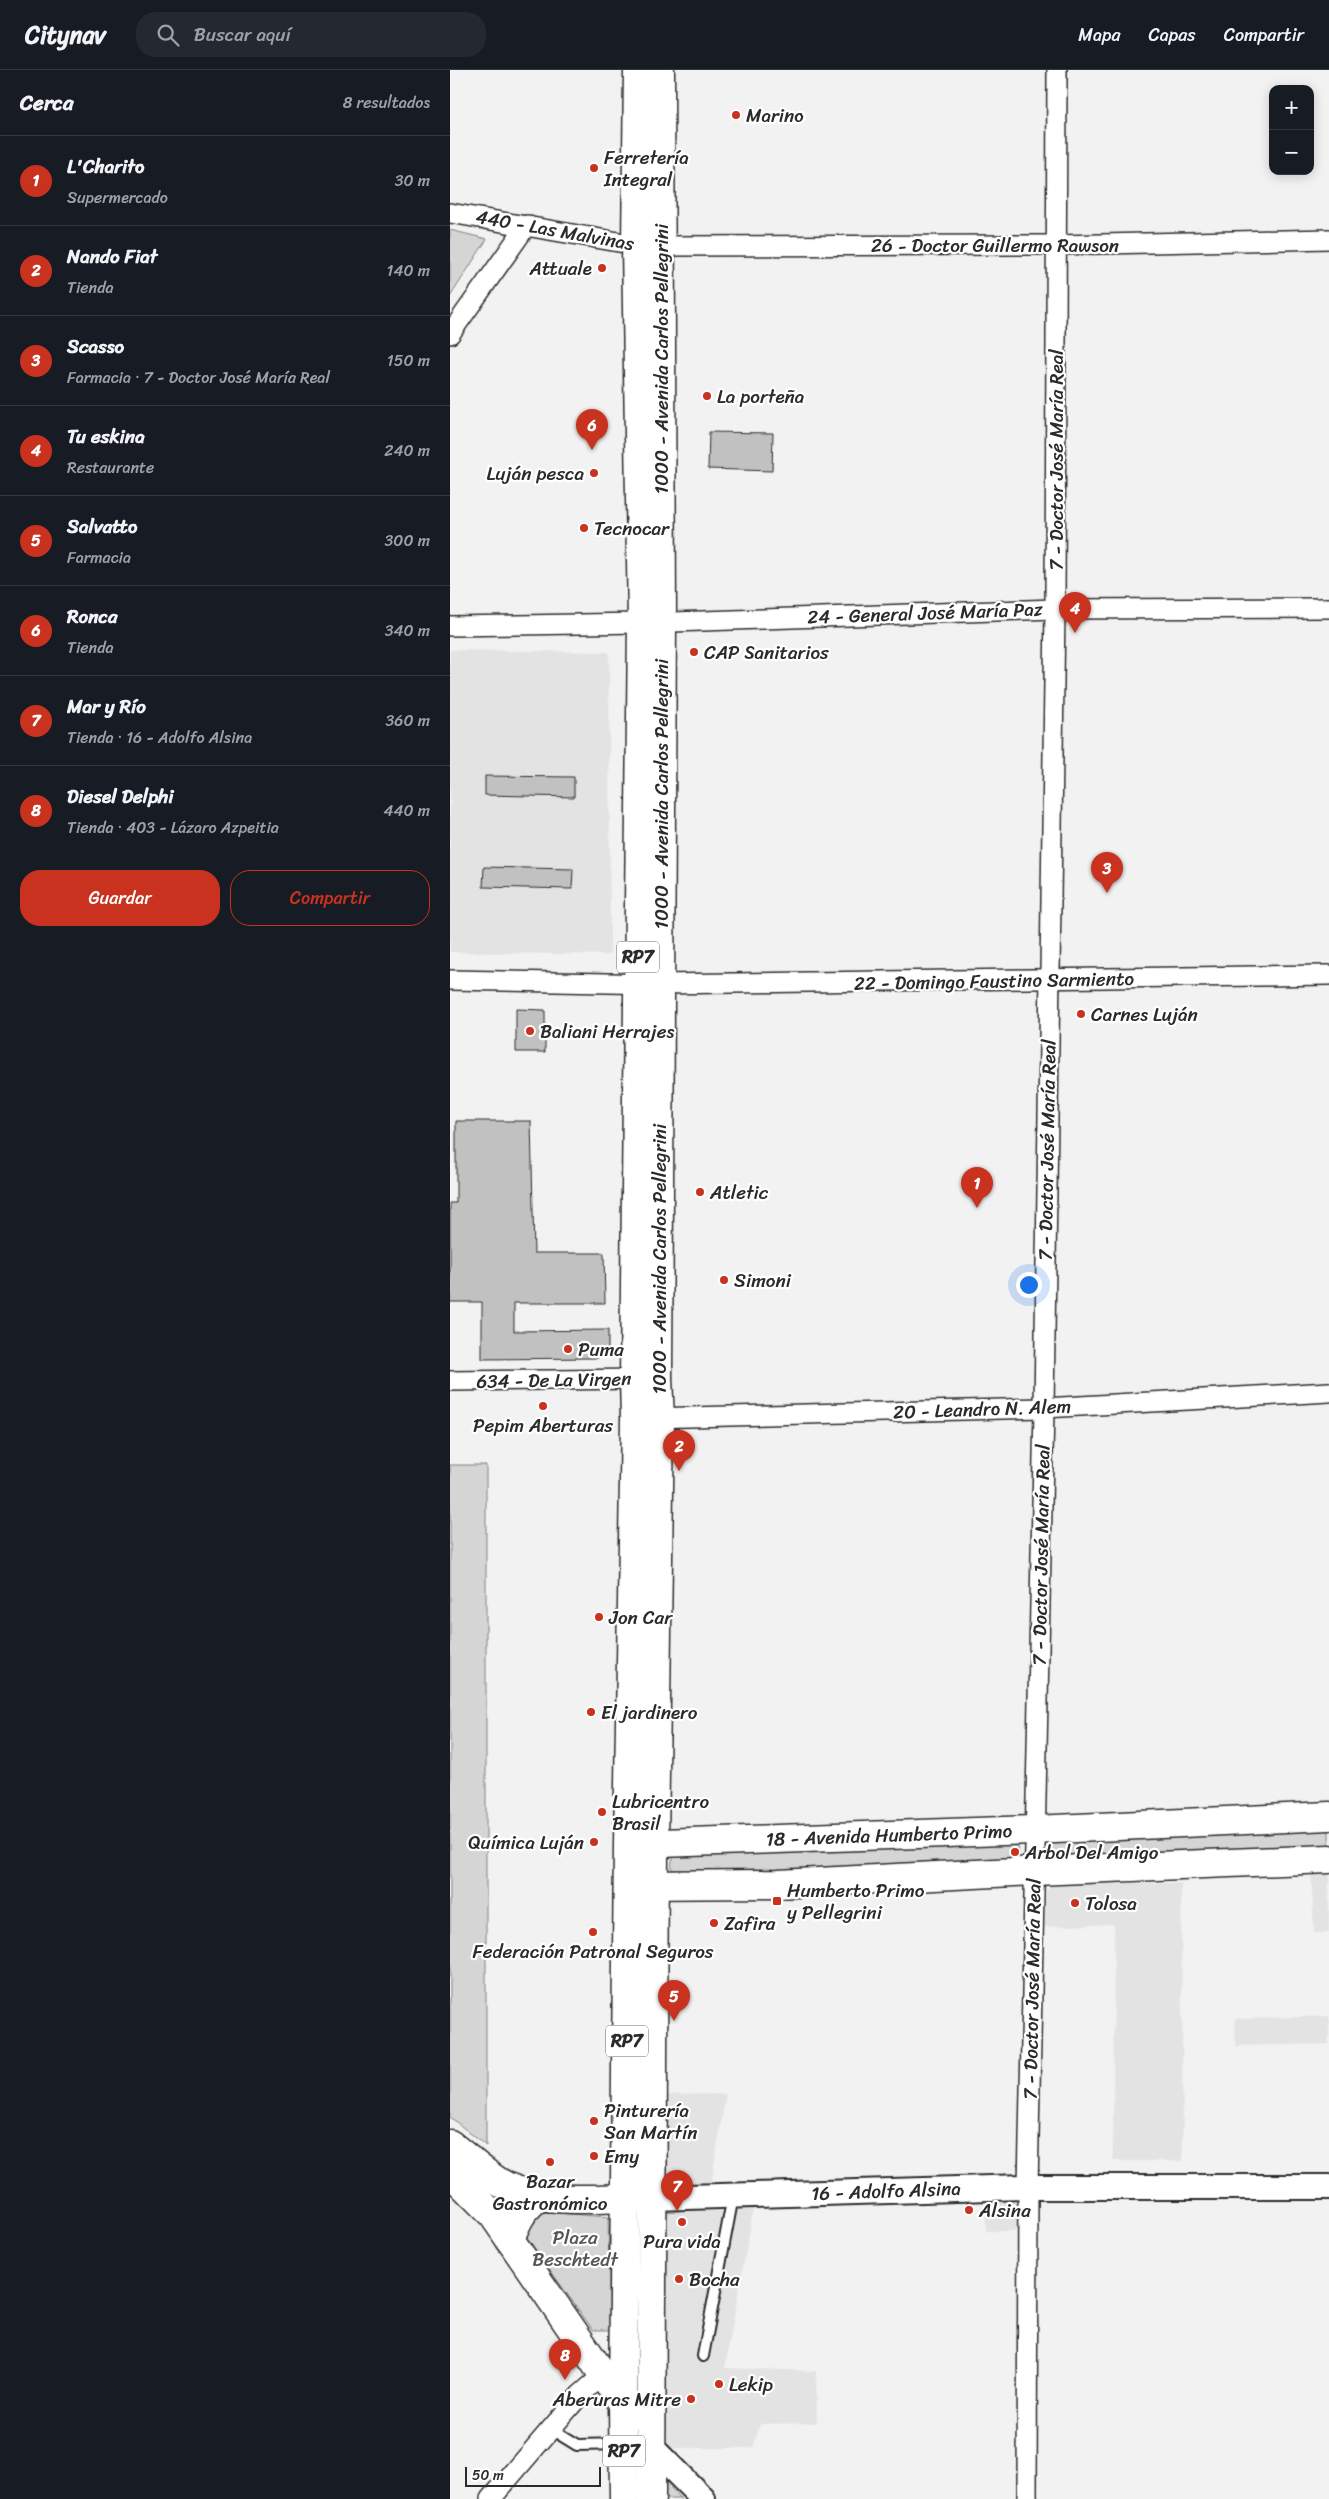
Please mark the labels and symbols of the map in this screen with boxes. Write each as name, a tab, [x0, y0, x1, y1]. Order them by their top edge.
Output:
place label: Marino	[746, 99, 804, 132]
marker: Marino	[730, 109, 742, 121]
place label: Ferretería Integral	[603, 141, 689, 196]
marker: Ferretería Integral	[588, 162, 600, 174]
street label: 440 - Las Malvinas	[473, 200, 637, 260]
street label: 1000 - Avenida Carlos Pellegrini	[645, 223, 678, 494]
street label: 26 - Doctor Guillermo Rawson	[871, 229, 1119, 262]
place label: Attuale	[529, 252, 592, 285]
marker: Attuale	[596, 262, 608, 274]
street label: 7 - Doctor José María Real	[1040, 349, 1073, 571]
place label: La porteña	[717, 380, 805, 413]
marker: La porteña	[701, 390, 713, 402]
pin: 6	[576, 409, 608, 450]
place label: Luján pesca	[487, 457, 584, 490]
marker: Luján pesca	[588, 467, 600, 479]
place label: Tecnocar	[594, 512, 670, 545]
marker: Tecnocar	[578, 522, 590, 534]
street label: 24 - General José María Paz	[807, 592, 1044, 634]
pin: 4	[1059, 592, 1091, 633]
place label: CAP Sanitarios	[704, 636, 829, 669]
marker: CAP Sanitarios	[688, 646, 700, 658]
street label: 1000 - Avenida Carlos Pellegrini	[645, 658, 678, 929]
pin: 3	[1091, 852, 1123, 893]
road number: RP7	[617, 942, 659, 972]
street label: 22 - Domingo Faustino Sarmiento	[854, 962, 1135, 1000]
place label: Carnes Luján	[1091, 998, 1198, 1031]
marker: Carnes Luján	[1075, 1008, 1087, 1020]
place label: Baliani Herrajes	[540, 1015, 674, 1048]
marker: Baliani Herrajes	[524, 1025, 536, 1037]
street label: 7 - Doctor José María Real	[1029, 1039, 1065, 1261]
street label: 1000 - Avenida Carlos Pellegrini	[643, 1123, 676, 1394]
pin: 1	[961, 1167, 993, 1208]
place label: Atletic	[709, 1176, 769, 1209]
marker: Atletic	[694, 1186, 706, 1198]
place label: Simoni	[734, 1264, 792, 1297]
your location	[1016, 1272, 1042, 1298]
marker: Simoni	[718, 1274, 730, 1286]
place label: Puma	[578, 1333, 624, 1366]
marker: Puma	[562, 1343, 574, 1355]
street label: 634 - De La Virgen	[476, 1362, 632, 1398]
street label: 20 - Leandro N. Alem	[892, 1389, 1072, 1429]
marker: Pepim Aberturas	[537, 1400, 549, 1412]
place label: Pepim Aberturas	[473, 1409, 613, 1442]
pin: 2	[663, 1430, 695, 1471]
street label: 7 - Doctor José María Real	[1023, 1444, 1059, 1666]
place label: Jon Car	[608, 1601, 673, 1634]
marker: Jon Car	[593, 1611, 605, 1623]
place label: El jardinero	[601, 1696, 698, 1729]
marker: El jardinero	[585, 1706, 597, 1718]
place label: Lubricentro Brasil	[612, 1785, 709, 1840]
marker: Lubricentro Brasil	[596, 1806, 608, 1818]
street label: 18 - Avenida Humberto Primo	[765, 1814, 1013, 1856]
place label: Química Luján	[468, 1826, 584, 1859]
marker: Química Luján	[588, 1836, 600, 1848]
place label: Arbol Del Amigo	[1024, 1836, 1159, 1869]
marker: Arbol Del Amigo	[1009, 1846, 1021, 1858]
place label: Humberto Primo y Pellegrini	[787, 1874, 925, 1929]
street label: 7 - Doctor José María Real	[1014, 1878, 1050, 2100]
place label: Tolosa	[1085, 1887, 1137, 1920]
marker: Humberto Primo y Pellegrini	[771, 1895, 783, 1907]
marker: Tolosa	[1069, 1897, 1081, 1909]
place label: Zafira	[724, 1907, 776, 1940]
marker: Zafira	[708, 1917, 720, 1929]
marker: Federación Patronal Seguros	[587, 1926, 599, 1938]
place label: Federación Patronal Seguros	[472, 1935, 714, 1968]
pin: 5	[658, 1980, 690, 2021]
road number: RP7	[606, 2025, 648, 2056]
place label: Pinturería San Martín	[604, 2094, 697, 2149]
marker: Pinturería San Martín	[588, 2115, 600, 2127]
place label: Emy	[604, 2140, 639, 2173]
marker: Emy	[588, 2150, 600, 2162]
marker: Bazar Gastronómico	[544, 2156, 556, 2168]
place label: Bazar Gastronómico	[493, 2165, 608, 2220]
pin: 7	[661, 2170, 693, 2211]
street label: 16 - Adolfo Alsina	[811, 2172, 962, 2210]
place label: Alsina	[978, 2194, 1031, 2227]
marker: Alsina	[963, 2204, 975, 2216]
marker: Pura vida	[676, 2216, 688, 2228]
park label: Plaza Beschtedt	[532, 2221, 619, 2276]
place label: Pura vida	[643, 2225, 721, 2258]
place label: Bocha	[689, 2263, 740, 2296]
marker: Bocha	[673, 2273, 685, 2285]
pin: 8	[549, 2339, 581, 2380]
place label: Lekip	[729, 2368, 773, 2401]
marker: Lekip	[713, 2378, 725, 2390]
place label: Aberuras Mitre	[552, 2383, 681, 2416]
marker: Aberuras Mitre	[685, 2393, 697, 2405]
road number: RP7	[603, 2436, 645, 2466]
scale bar	[465, 2464, 601, 2487]

